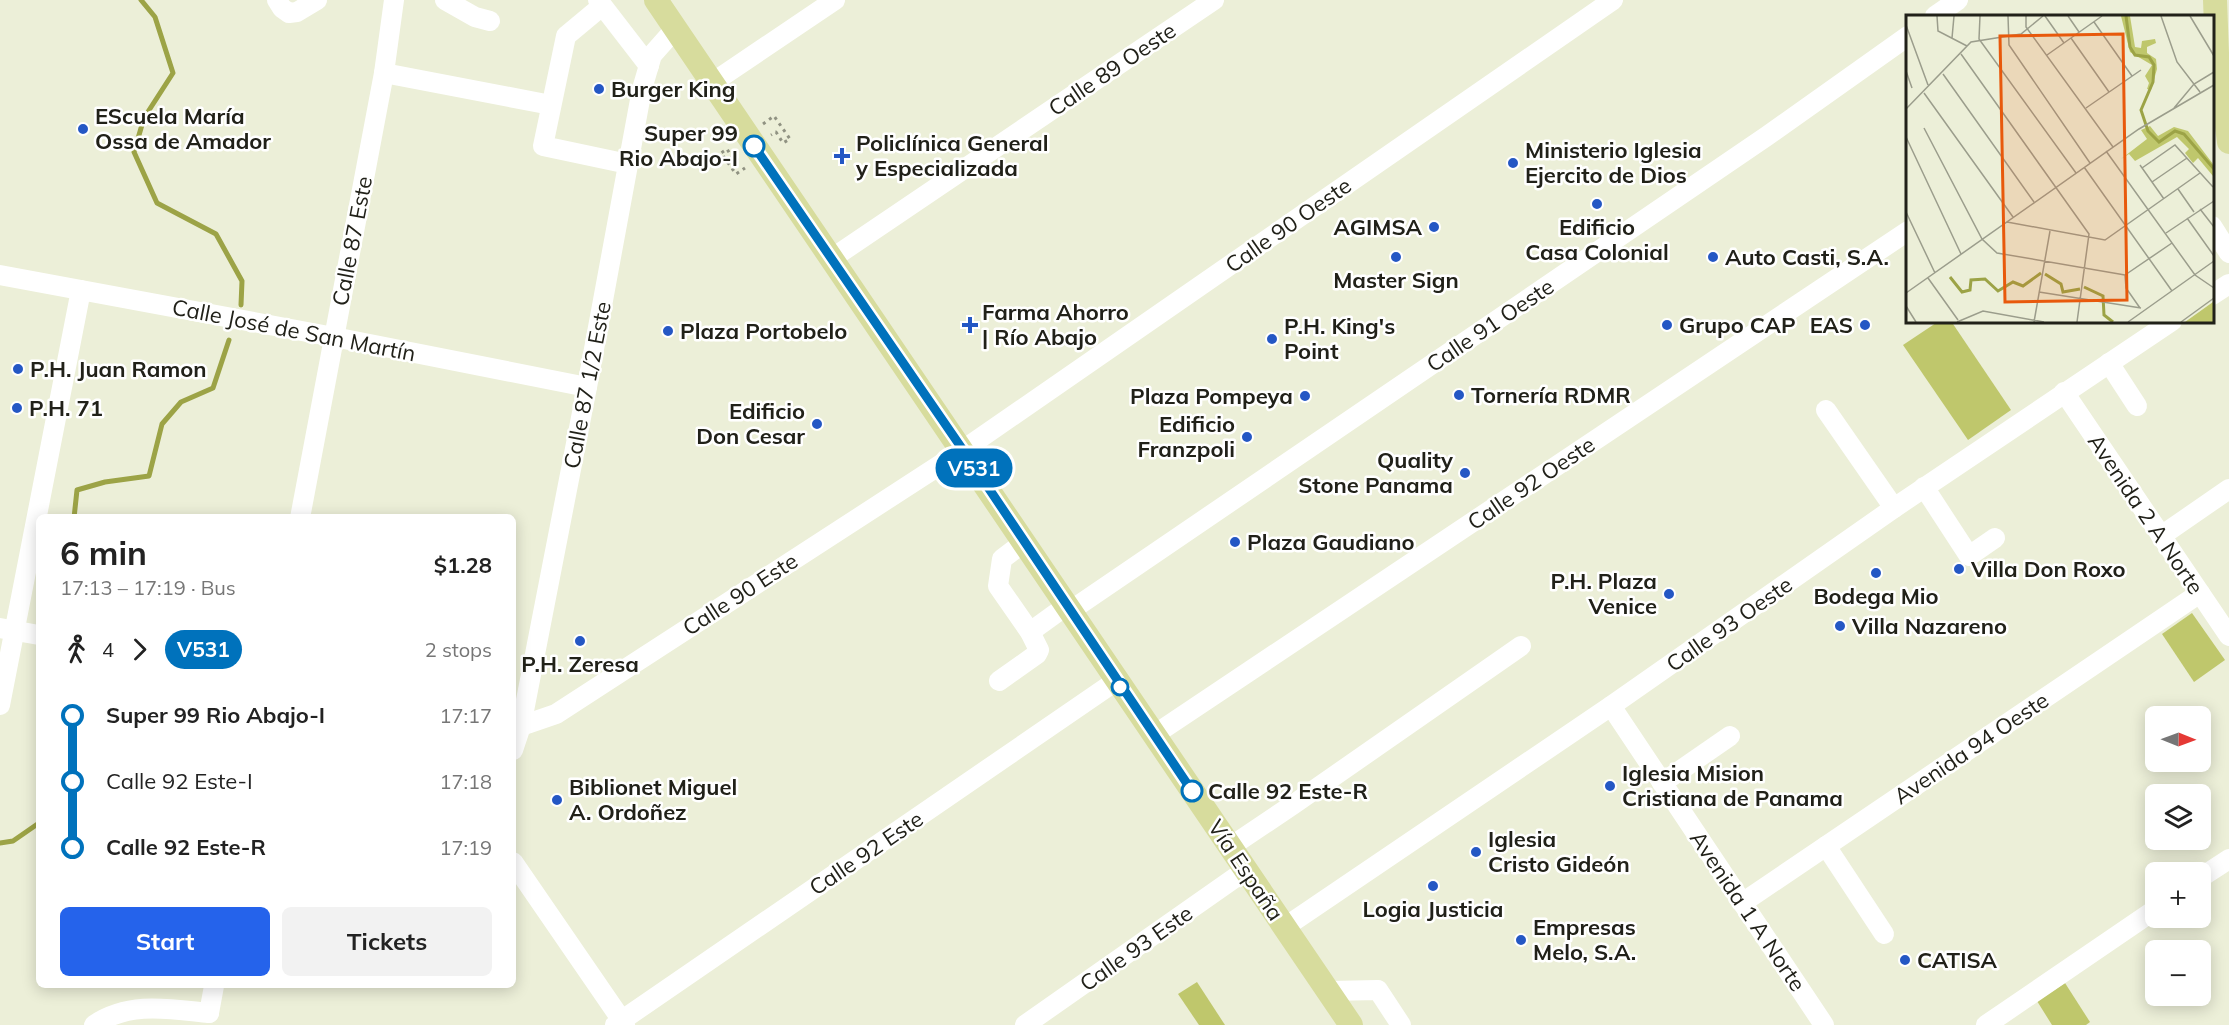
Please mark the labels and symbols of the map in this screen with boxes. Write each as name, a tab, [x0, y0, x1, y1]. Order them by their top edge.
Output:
inset map	[1906, 15, 2214, 322]
street label: Calle 89 Oeste	[1043, 16, 1181, 122]
place label: Burger King	[611, 75, 736, 103]
marker: Burger King	[592, 82, 606, 96]
place label: EScuela María Ossa de Amador	[95, 102, 271, 155]
place label: Super 99 Rio Abajo-I	[619, 119, 738, 172]
marker: EScuela María Ossa de Amador	[76, 122, 90, 136]
place label: Policlínica General y Especializada	[855, 129, 1048, 182]
marker: Super 99 Rio Abajo-I	[743, 135, 765, 157]
place label: Ministerio Iglesia Ejercito de Dios	[1525, 136, 1702, 189]
marker: Policlínica General y Especializada	[833, 147, 851, 165]
marker: Ministerio Iglesia Ejercito de Dios	[1506, 156, 1520, 170]
street label: Calle 90 Oeste	[1220, 171, 1356, 279]
street label: Calle 87 Este	[326, 174, 378, 308]
marker: Edificio Casa Colonial	[1590, 197, 1604, 211]
place label: AGIMSA	[1334, 213, 1422, 241]
place label: Edificio Casa Colonial	[1525, 213, 1669, 266]
marker: AGIMSA	[1427, 220, 1441, 234]
place label: Auto Casti, S.A.	[1725, 243, 1889, 271]
marker: Master Sign	[1389, 250, 1403, 264]
marker: Auto Casti, S.A.	[1706, 250, 1720, 264]
place label: Master Sign	[1333, 266, 1459, 294]
street label: Calle 91 Oeste	[1421, 272, 1559, 378]
street label: Calle José de San Martín	[170, 293, 418, 367]
place label: Farma Ahorro | Río Abajo	[982, 298, 1129, 351]
street label: Calle 87 1/2 Este	[557, 299, 617, 471]
place label: Grupo CAP	[1679, 311, 1796, 339]
place label: EAS	[1810, 311, 1853, 339]
place label: P.H. King's Point	[1284, 312, 1395, 365]
place label: Plaza Portobelo	[680, 317, 847, 345]
marker: Farma Ahorro | Río Abajo	[963, 318, 977, 332]
marker: Grupo CAP	[1660, 318, 1674, 332]
marker: EAS	[1858, 318, 1872, 332]
marker: Plaza Portobelo	[661, 324, 675, 338]
marker: P.H. King's Point	[1265, 332, 1279, 346]
place label: P.H. Juan Ramon	[30, 355, 207, 383]
marker: P.H. Juan Ramon	[11, 362, 25, 376]
place label: Tornería RDMR	[1471, 381, 1631, 409]
place label: Plaza Pompeya	[1130, 382, 1293, 410]
marker: Tornería RDMR	[1452, 388, 1466, 402]
marker: Plaza Pompeya	[1298, 389, 1312, 403]
place label: P.H. 71	[29, 394, 103, 422]
place label: Edificio Don Cesar	[696, 397, 805, 450]
marker: P.H. 71	[10, 401, 24, 415]
place label: Edificio Franzpoli	[1137, 410, 1235, 463]
marker: Edificio Don Cesar	[810, 417, 824, 431]
street label: Avenida 2 A Norte	[2082, 429, 2210, 599]
marker: Edificio Franzpoli	[1240, 430, 1254, 444]
street label: Calle 92 Oeste	[1462, 430, 1600, 536]
place label: Quality Stone Panama	[1298, 446, 1453, 499]
line badge: V531	[932, 448, 1016, 488]
marker: Quality Stone Panama	[1458, 466, 1472, 480]
place label: Plaza Gaudiano	[1247, 528, 1415, 556]
marker: Plaza Gaudiano	[1228, 535, 1242, 549]
street label: Calle 90 Este	[677, 546, 803, 642]
place label: Villa Don Roxo	[1970, 555, 2126, 583]
marker: Villa Don Roxo	[1952, 562, 1966, 576]
marker: Bodega Mio	[1869, 566, 1883, 580]
place label: P.H. Plaza Venice	[1550, 567, 1657, 620]
street label: Calle 93 Oeste	[1661, 570, 1797, 678]
place label: Bodega Mio	[1813, 582, 1939, 610]
marker: P.H. Plaza Venice	[1662, 587, 1676, 601]
place label: Villa Nazareno	[1851, 612, 2007, 640]
marker: Villa Nazareno	[1833, 619, 1847, 633]
marker: P.H. Zeresa	[573, 634, 587, 648]
place label: P.H. Zeresa	[521, 650, 639, 678]
unlabelled marker	[1111, 678, 1129, 696]
street label: Avenida 94 Oeste	[1888, 686, 2054, 810]
north arrow	[2145, 706, 2211, 772]
place label: Iglesia Mision Cristiana de Panama	[1622, 759, 1843, 812]
place label: Biblionet Miguel A. Ordoñez	[569, 773, 737, 826]
place label: Calle 92 Este-R	[1208, 777, 1368, 805]
marker: Iglesia Mision Cristiana de Panama	[1603, 779, 1617, 793]
marker: Calle 92 Este-R	[1181, 780, 1203, 802]
marker: Biblionet Miguel A. Ordoñez	[550, 793, 564, 807]
street label: Calle 92 Este	[804, 805, 928, 901]
street label: Vía España	[1202, 814, 1290, 926]
place label: Iglesia Cristo Gideón	[1488, 825, 1630, 878]
street label: Avenida 1 A Norte	[1684, 826, 1812, 996]
marker: Iglesia Cristo Gideón	[1469, 845, 1483, 859]
marker: Logia Justicia	[1426, 879, 1440, 893]
place label: Logia Justicia	[1363, 895, 1503, 923]
street label: Calle 93 Este	[1074, 899, 1198, 997]
place label: Empresas Melo, S.A.	[1533, 913, 1636, 966]
marker: Empresas Melo, S.A.	[1514, 933, 1528, 947]
place label: CATISA	[1917, 946, 1997, 974]
marker: CATISA	[1898, 953, 1912, 967]

